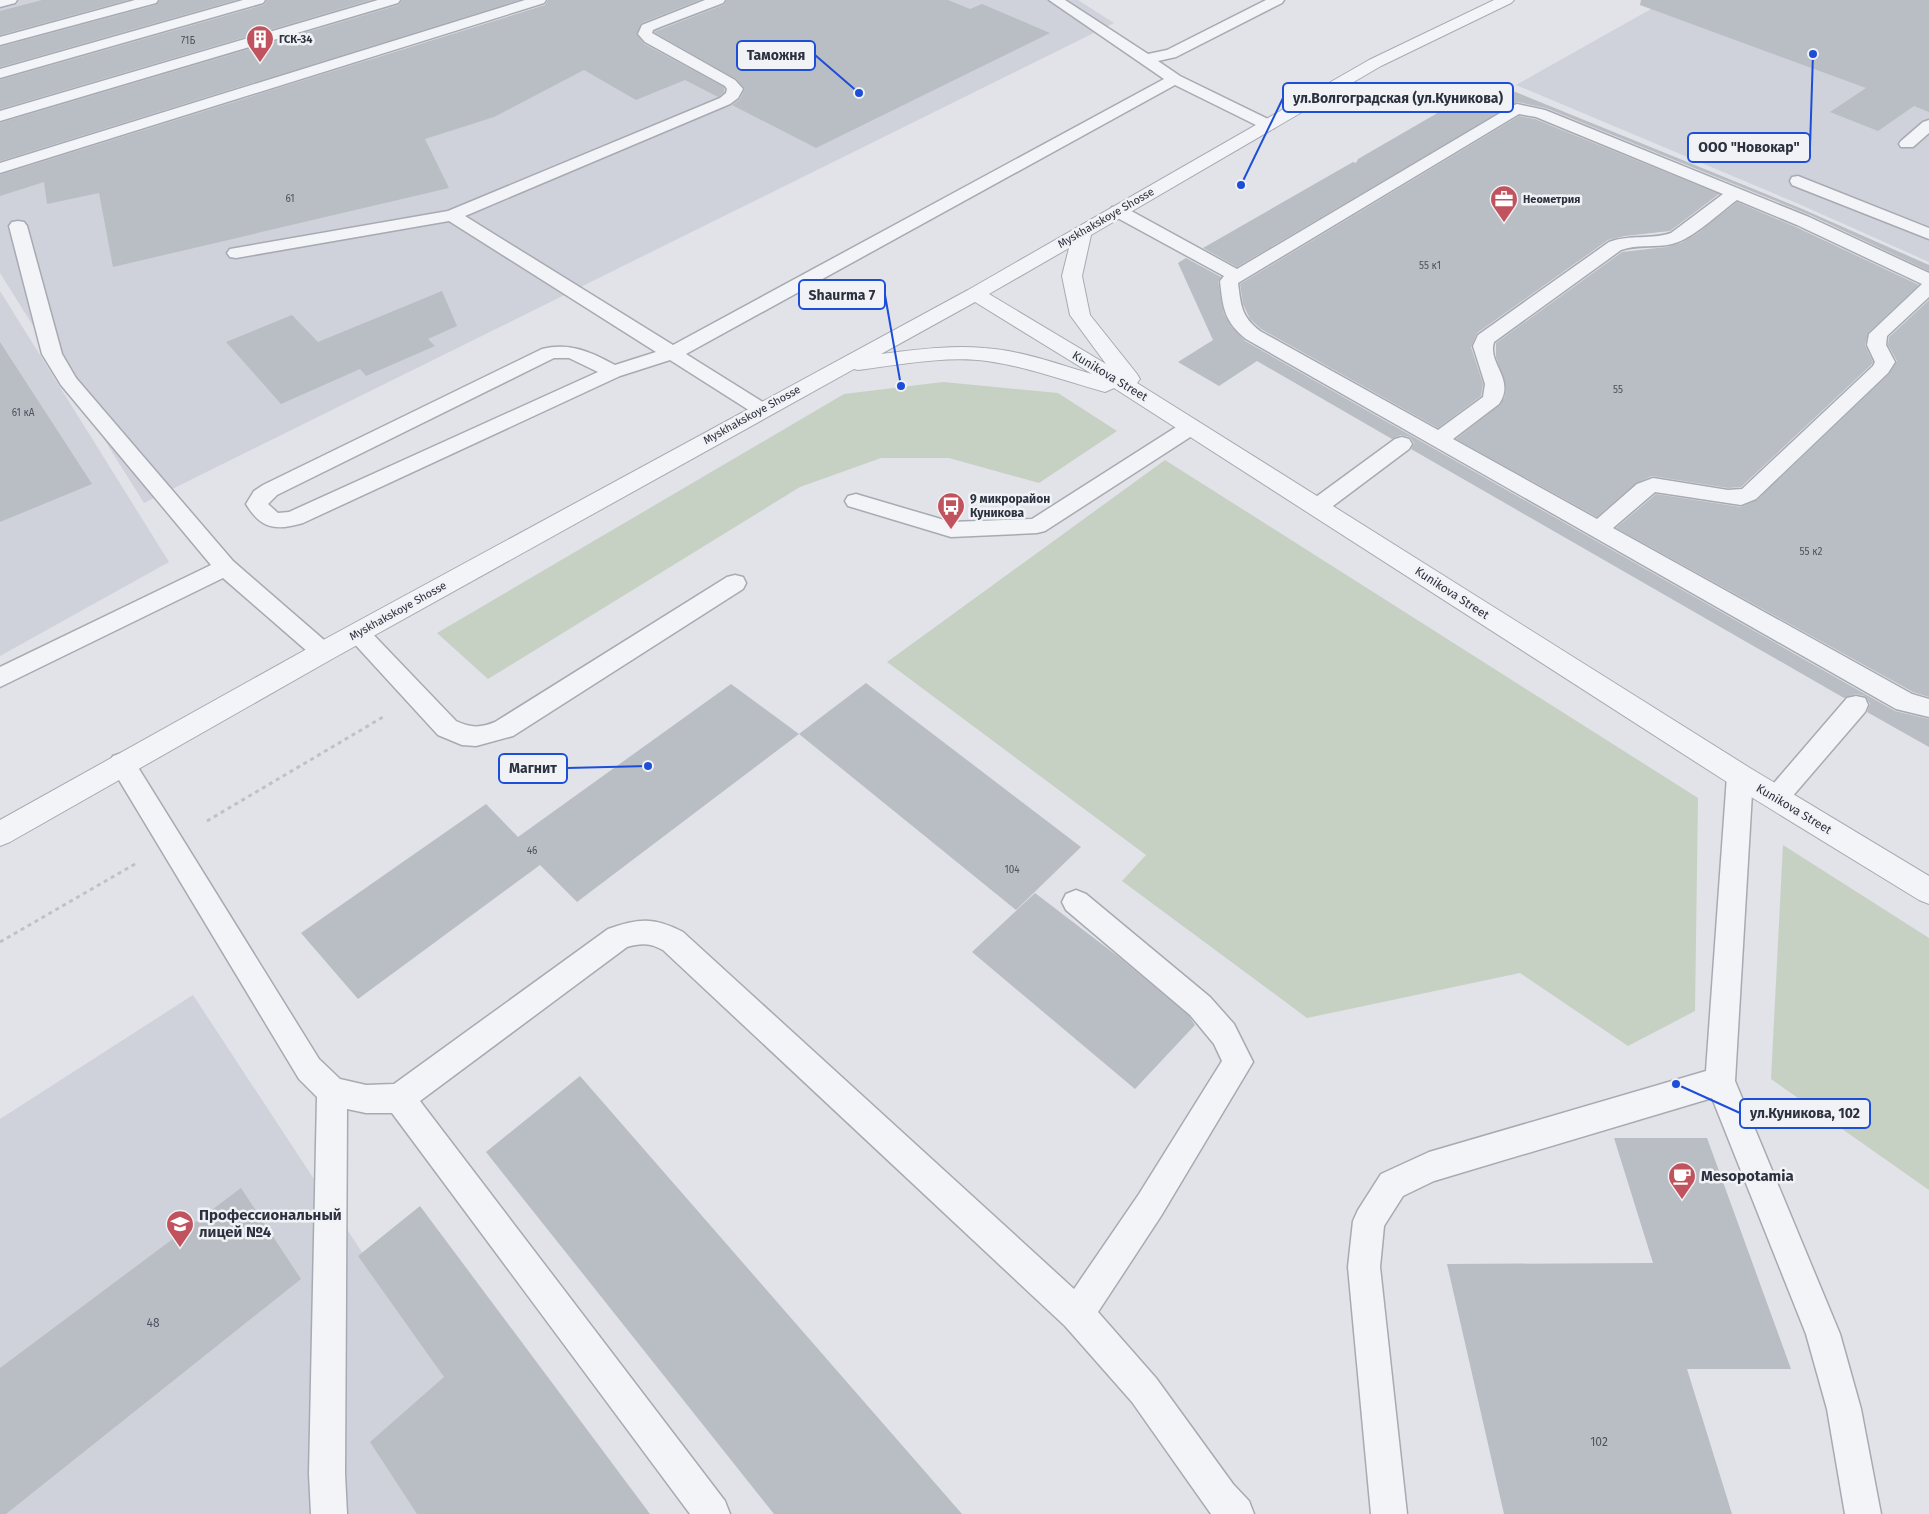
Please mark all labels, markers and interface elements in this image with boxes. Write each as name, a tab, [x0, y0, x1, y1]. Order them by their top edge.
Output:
building icon: ГСК-34	[245, 24, 275, 63]
place label: ГСК-34	[279, 33, 312, 46]
house number: 71Б	[181, 35, 195, 47]
callout: Таможня	[737, 41, 815, 70]
text: Таможня	[747, 47, 805, 64]
callout: ул.Волгоградская (ул.Куникова)	[1283, 83, 1513, 112]
text: ул.Волгоградская (ул.Куникова)	[1292, 90, 1504, 107]
callout: ООО "Новокар"	[1688, 133, 1810, 162]
text: ООО "Новокар"	[1698, 139, 1800, 156]
office icon: Неометрия	[1489, 184, 1519, 223]
street label: Myskhakskoye Shosse	[1056, 185, 1156, 251]
house number: 61	[285, 193, 295, 205]
place label: Неометрия	[1523, 193, 1580, 206]
house number: 55 к1	[1419, 260, 1441, 272]
callout: Shaurma 7	[799, 280, 885, 309]
text: Shaurma 7	[809, 287, 876, 304]
street label: Kunikova Street	[1070, 348, 1151, 404]
street label: Myskhakskoye Shosse	[701, 383, 803, 447]
house number: 55	[1613, 384, 1623, 396]
house number: 61 кА	[12, 407, 35, 419]
bus stop icon: 9 микрорайон Куникова	[936, 491, 966, 530]
place label: 9 микрорайон Куникова	[970, 492, 1050, 520]
house number: 55 к2	[1800, 546, 1822, 558]
street label: Kunikova Street	[1412, 564, 1492, 622]
street label: Myskhakskoye Shosse	[347, 579, 449, 643]
callout: Магнит	[499, 754, 567, 783]
text: Магнит	[509, 760, 557, 777]
street label: Kunikova Street	[1754, 781, 1835, 837]
house number: 46	[527, 845, 537, 857]
house number: 104	[1004, 864, 1020, 876]
callout: ул.Куникова, 102	[1740, 1099, 1870, 1128]
text: ул.Куникова, 102	[1749, 1105, 1860, 1122]
cafe icon: Mesopotamia	[1667, 1161, 1697, 1200]
place label: Mesopotamia	[1701, 1167, 1794, 1185]
place label: Профессиональный лицей №4	[199, 1206, 342, 1241]
school or university icon: Профессиональный лицей №4	[165, 1209, 195, 1248]
house number: 48	[147, 1316, 160, 1330]
house number: 102	[1590, 1435, 1608, 1449]

